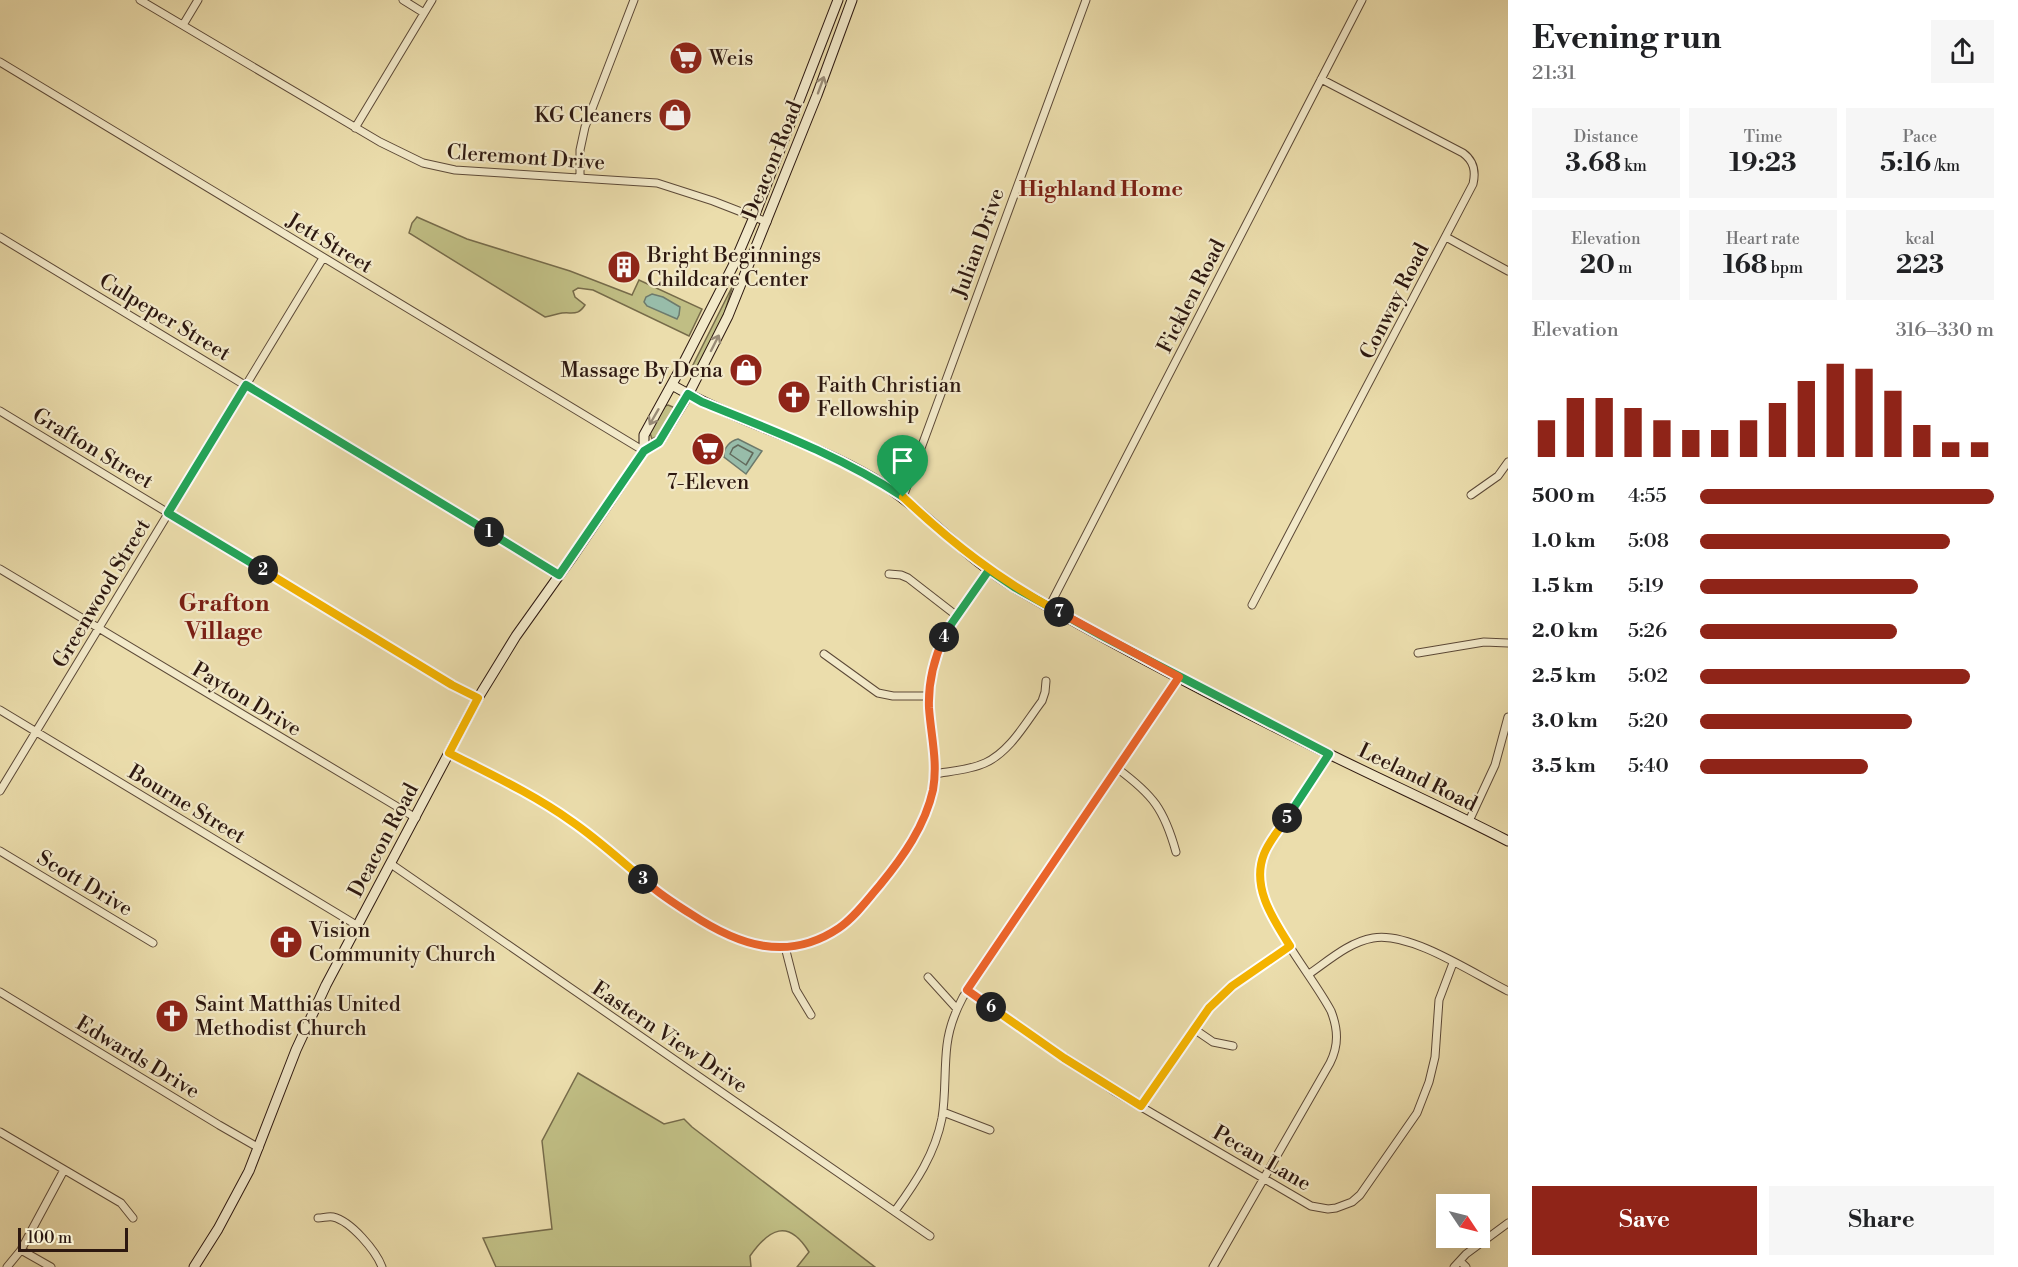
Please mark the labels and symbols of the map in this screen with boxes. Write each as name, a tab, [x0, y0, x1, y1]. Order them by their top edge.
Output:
supermarket icon: Weis	[668, 40, 704, 76]
place label: Weis	[708, 46, 753, 72]
one-way arrow	[816, 76, 827, 95]
shop icon: KG Cleaners	[657, 97, 693, 133]
street label: Deacon Road	[737, 97, 809, 223]
place label: KG Cleaners	[534, 103, 652, 129]
street label: Cleremont Drive	[446, 139, 606, 177]
district label: Highland Home	[1019, 176, 1183, 203]
street label: Julian Drive	[947, 185, 1011, 303]
street label: Jett Street	[281, 208, 378, 280]
street label: Ficklen Road	[1152, 235, 1232, 358]
street label: Conway Road	[1354, 239, 1435, 364]
place label: Bright Beginnings Childcare Center	[646, 243, 821, 293]
building icon: Bright Beginnings Childcare Center	[606, 249, 642, 285]
street label: Culpeper Street	[94, 268, 235, 368]
one-way arrow	[710, 334, 721, 352]
shop icon: Massage By Dena	[728, 352, 764, 388]
place label: Massage By Dena	[560, 358, 723, 384]
place label: Faith Christian Fellowship	[817, 373, 962, 423]
church icon: Faith Christian Fellowship	[776, 379, 812, 415]
street label: Grafton Street	[27, 403, 158, 495]
one-way arrow	[648, 408, 660, 425]
supermarket icon: 7-Eleven	[690, 431, 726, 467]
pin	[877, 435, 928, 497]
place label: 7-Eleven	[667, 470, 750, 496]
street label: Greenwood Street	[47, 514, 157, 673]
pin: 1	[474, 517, 504, 547]
pin: 2	[248, 555, 278, 585]
district label: Grafton Village	[179, 589, 270, 647]
pin: 7	[1044, 597, 1074, 627]
pin: 4	[929, 622, 959, 652]
street label: Payton Drive	[187, 657, 306, 743]
street label: Leeland Road	[1354, 738, 1481, 818]
street label: Bourne Street	[122, 759, 250, 850]
street label: Deacon Road	[343, 779, 425, 902]
pin: 5	[1272, 803, 1302, 833]
street label: Scott Drive	[32, 845, 137, 923]
pin: 3	[628, 864, 658, 894]
place label: Vision Community Church	[308, 918, 496, 968]
church icon: Vision Community Church	[268, 924, 304, 960]
street label: Eastern View Drive	[587, 976, 752, 1100]
place label: Saint Matthias United Methodist Church	[195, 992, 401, 1042]
pin: 6	[976, 992, 1006, 1022]
church icon: Saint Matthias United Methodist Church	[154, 998, 190, 1034]
street label: Edwards Drive	[71, 1011, 204, 1105]
street label: Pecan Lane	[1208, 1120, 1315, 1197]
north arrow	[1436, 1194, 1490, 1248]
scale bar	[18, 1225, 128, 1252]

